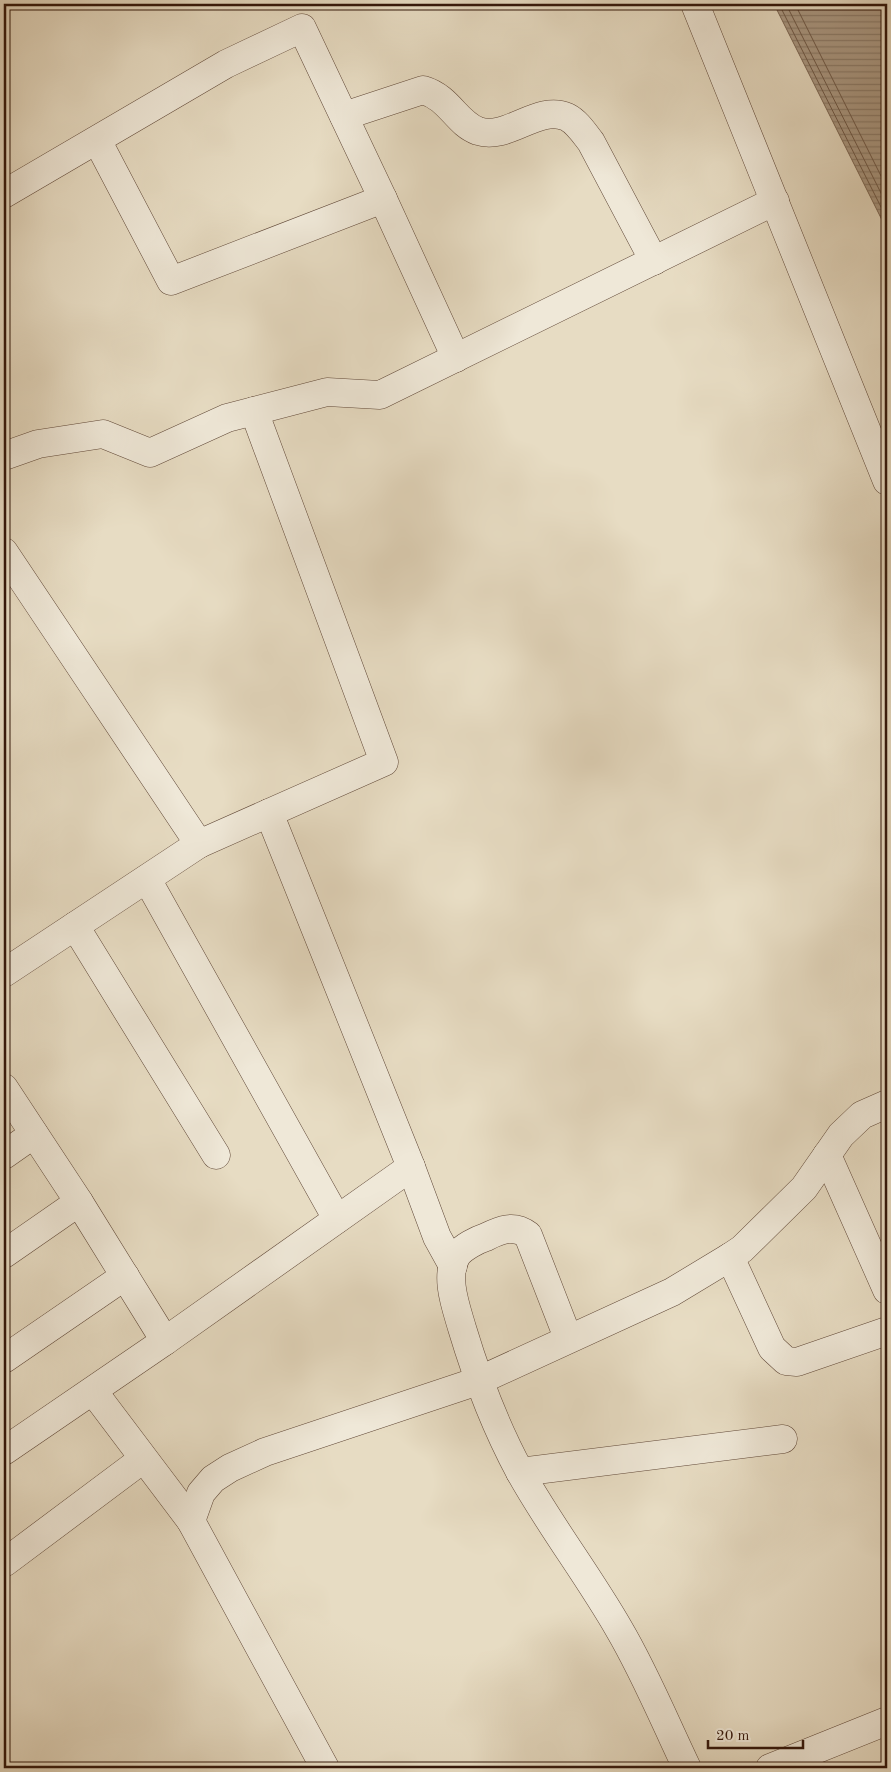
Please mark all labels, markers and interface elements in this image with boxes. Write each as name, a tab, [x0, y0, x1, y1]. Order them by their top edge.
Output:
scale bar	[708, 1717, 804, 1749]
text: 20 m	[716, 1729, 750, 1744]

